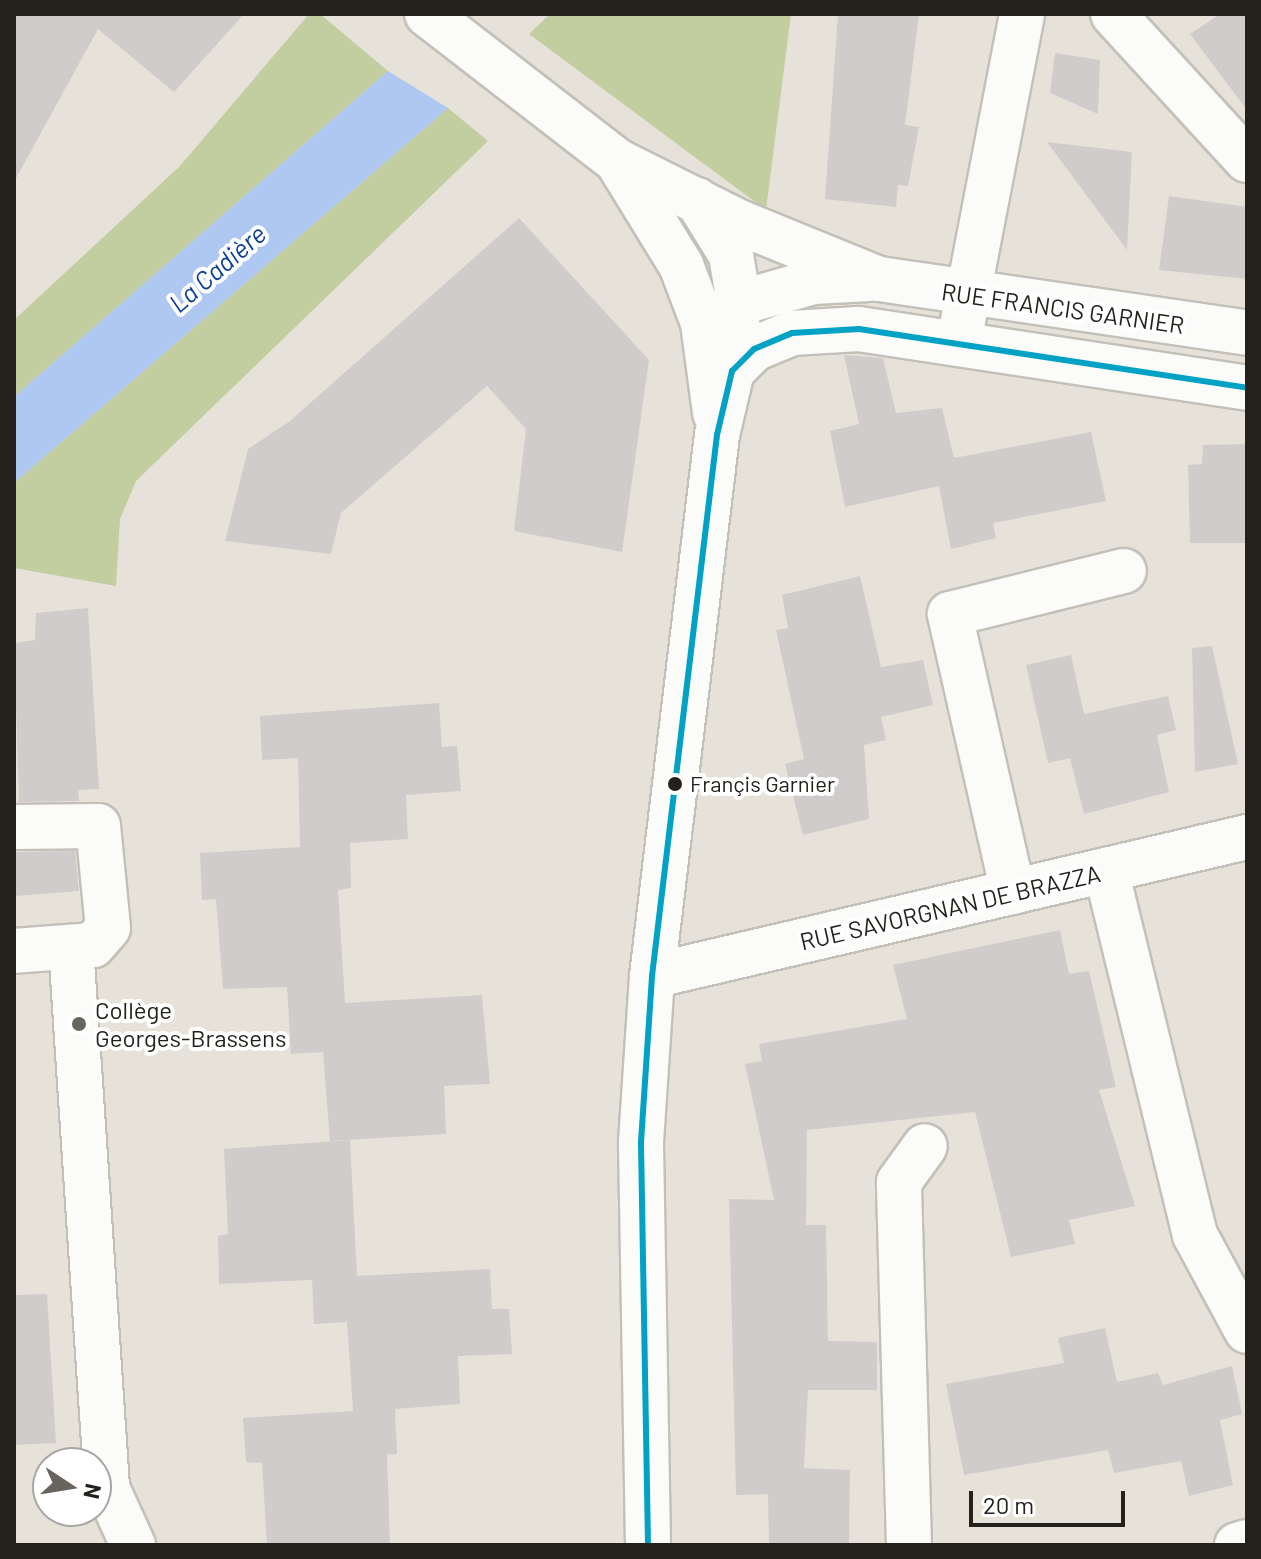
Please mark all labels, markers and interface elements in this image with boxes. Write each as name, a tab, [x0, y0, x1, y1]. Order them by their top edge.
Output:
water label: La Cadière	[162, 217, 272, 319]
street label: RUE FRANCIS GARNIER	[940, 277, 1186, 339]
place label: Françis Garnier	[690, 771, 835, 797]
marker: Françis Garnier	[667, 776, 683, 792]
street label: RUE SAVORGNAN DE BRAZZA	[797, 858, 1103, 956]
place label: Collège Georges-Brassens	[95, 996, 286, 1052]
marker: Collège Georges-Brassens	[70, 1015, 88, 1033]
north arrow	[32, 1447, 112, 1527]
scale bar	[973, 1475, 1129, 1525]
text: N	[79, 1482, 108, 1501]
text: 20 m	[983, 1490, 1034, 1519]

